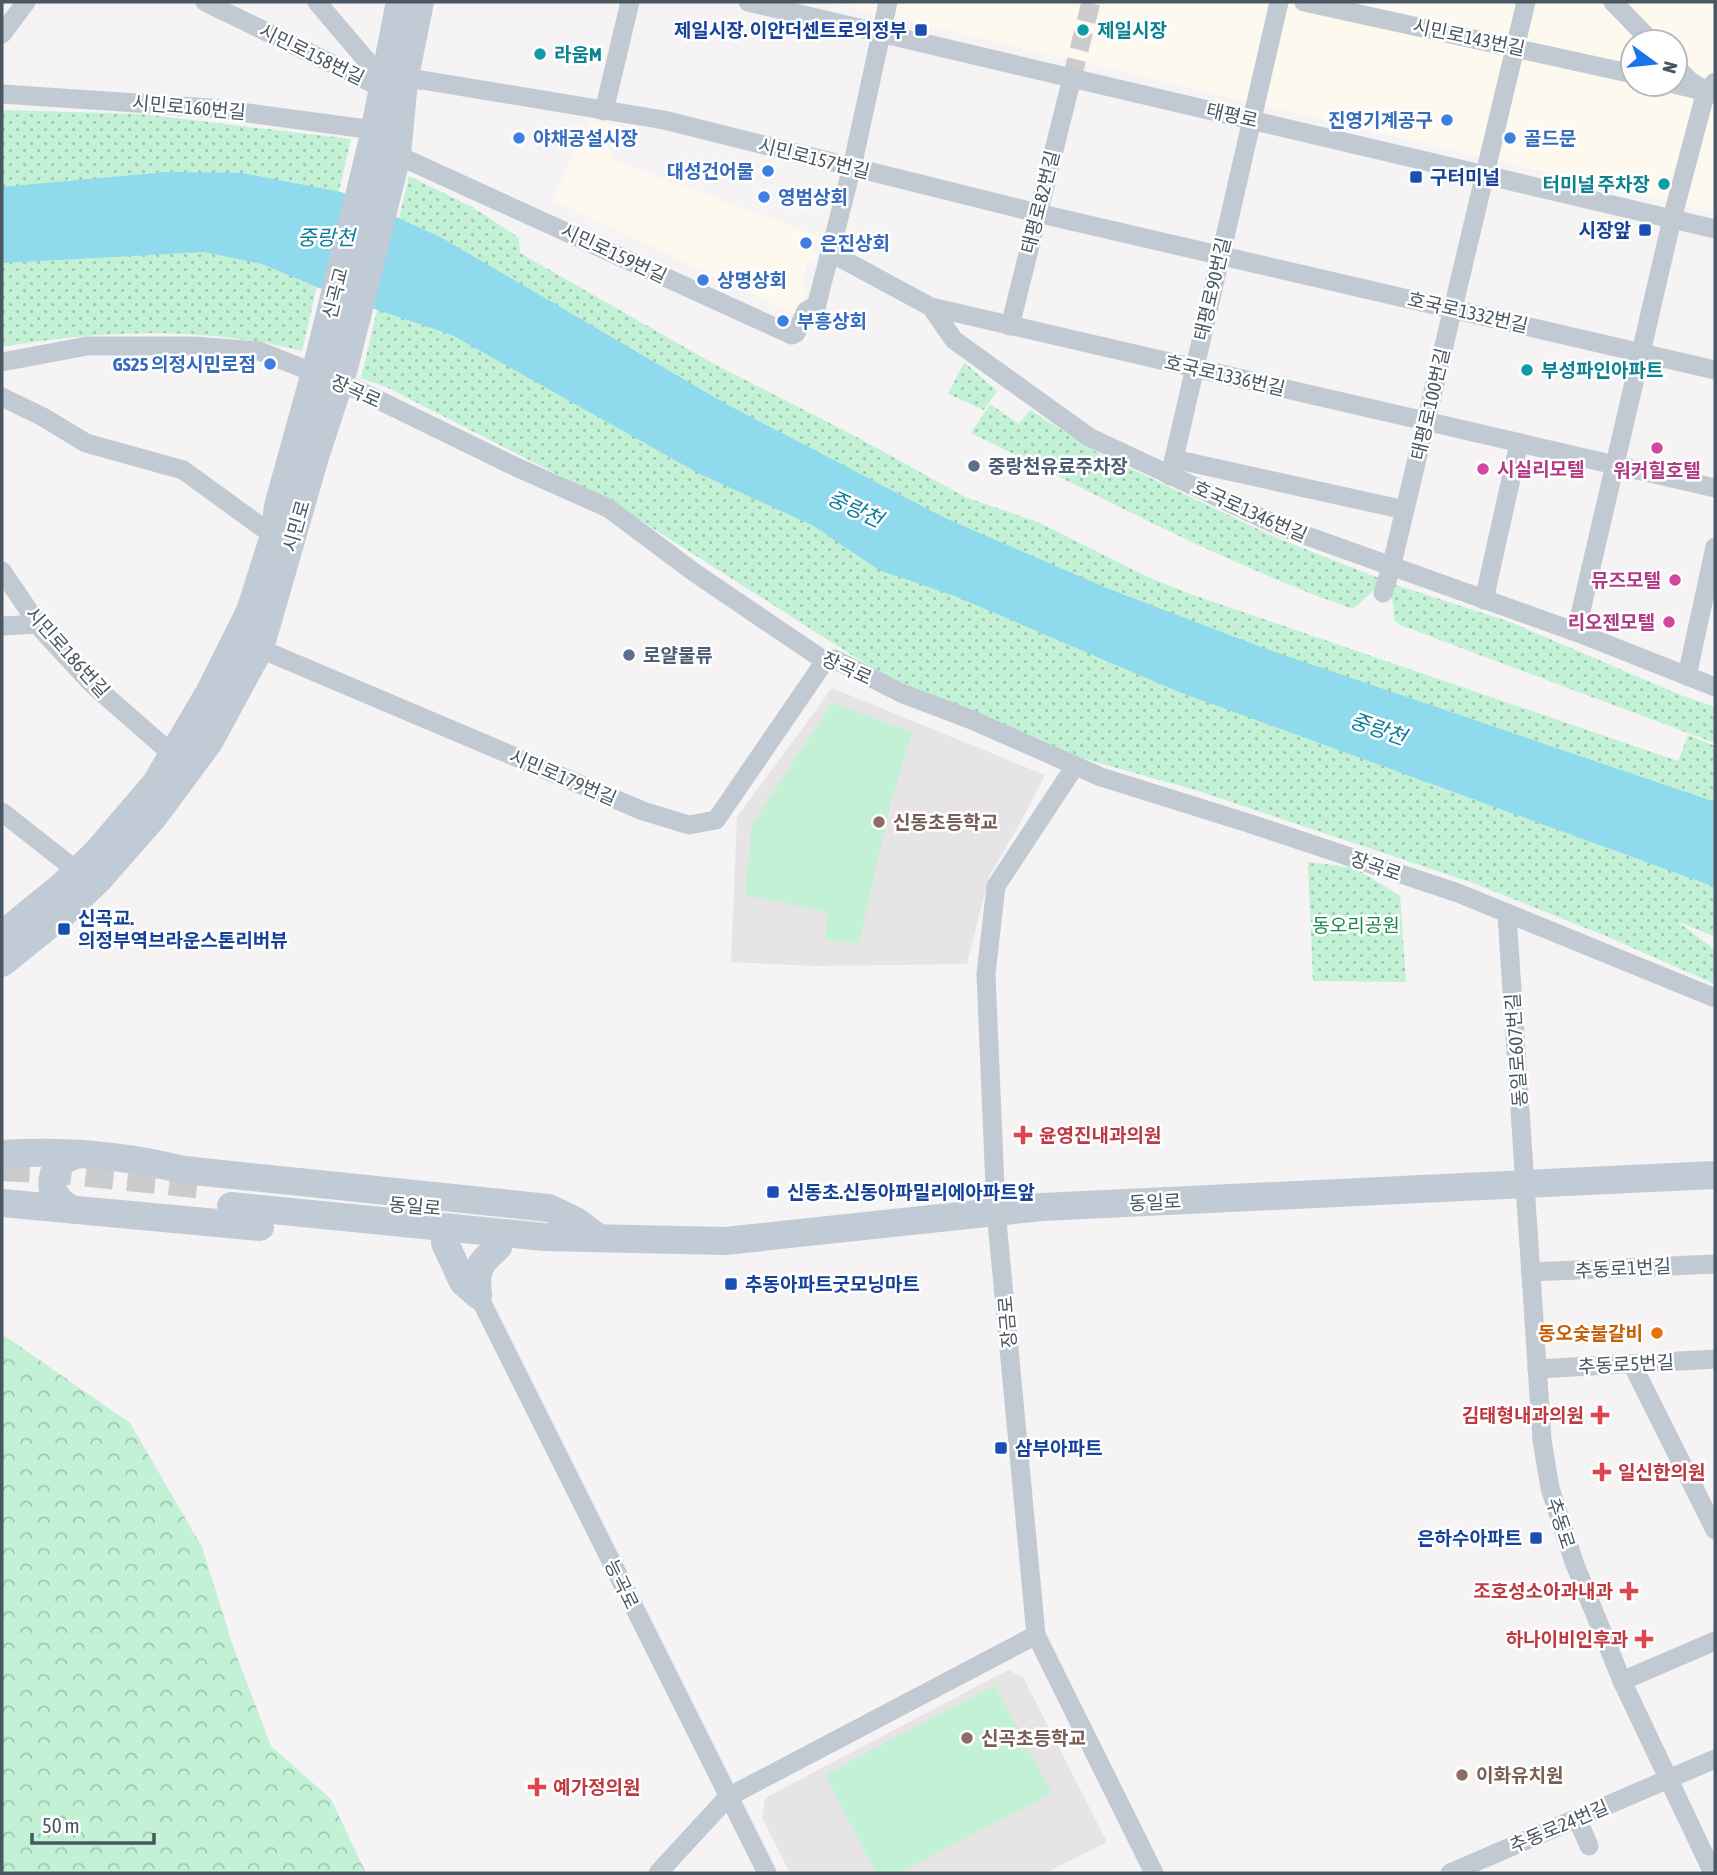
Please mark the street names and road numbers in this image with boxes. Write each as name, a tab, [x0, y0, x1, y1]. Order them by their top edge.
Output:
street label: 시민로143번길	[1411, 14, 1527, 60]
street label: 시민로158번길	[256, 19, 368, 89]
street label: 시민로160번길	[131, 91, 247, 123]
street label: 태평로	[1204, 98, 1260, 132]
street label: 시민로157번길	[756, 134, 872, 182]
street label: 태평로82번길	[1017, 148, 1063, 256]
street label: 시민로159번길	[558, 219, 670, 287]
street label: 태평로90번길	[1189, 235, 1235, 343]
street label: 신곡교	[318, 265, 352, 321]
street label: 호국로1332번길	[1406, 287, 1530, 337]
street label: 태평로100번길	[1406, 346, 1454, 462]
street label: 호국로1336번길	[1163, 350, 1287, 400]
street label: 장곡로	[328, 370, 384, 412]
street label: 호국로1346번길	[1189, 476, 1311, 546]
street label: 시민로	[278, 498, 314, 554]
street label: 시민로186번길	[22, 602, 114, 702]
street label: 장곡로	[819, 647, 875, 689]
street label: 시민로179번길	[506, 745, 620, 809]
street label: 장곡로	[1348, 847, 1404, 885]
street label: 동일로607번길	[1501, 992, 1531, 1108]
street label: 동일로	[1128, 1190, 1182, 1214]
street label: 동일로	[388, 1193, 442, 1219]
street label: 추동로1번길	[1574, 1254, 1672, 1282]
street label: 장금로	[994, 1295, 1020, 1349]
street label: 추동로5번길	[1577, 1350, 1675, 1378]
street label: 추동로	[1542, 1495, 1580, 1551]
street label: 능곡로	[601, 1556, 643, 1612]
street label: 추동로24번길	[1506, 1795, 1612, 1857]

